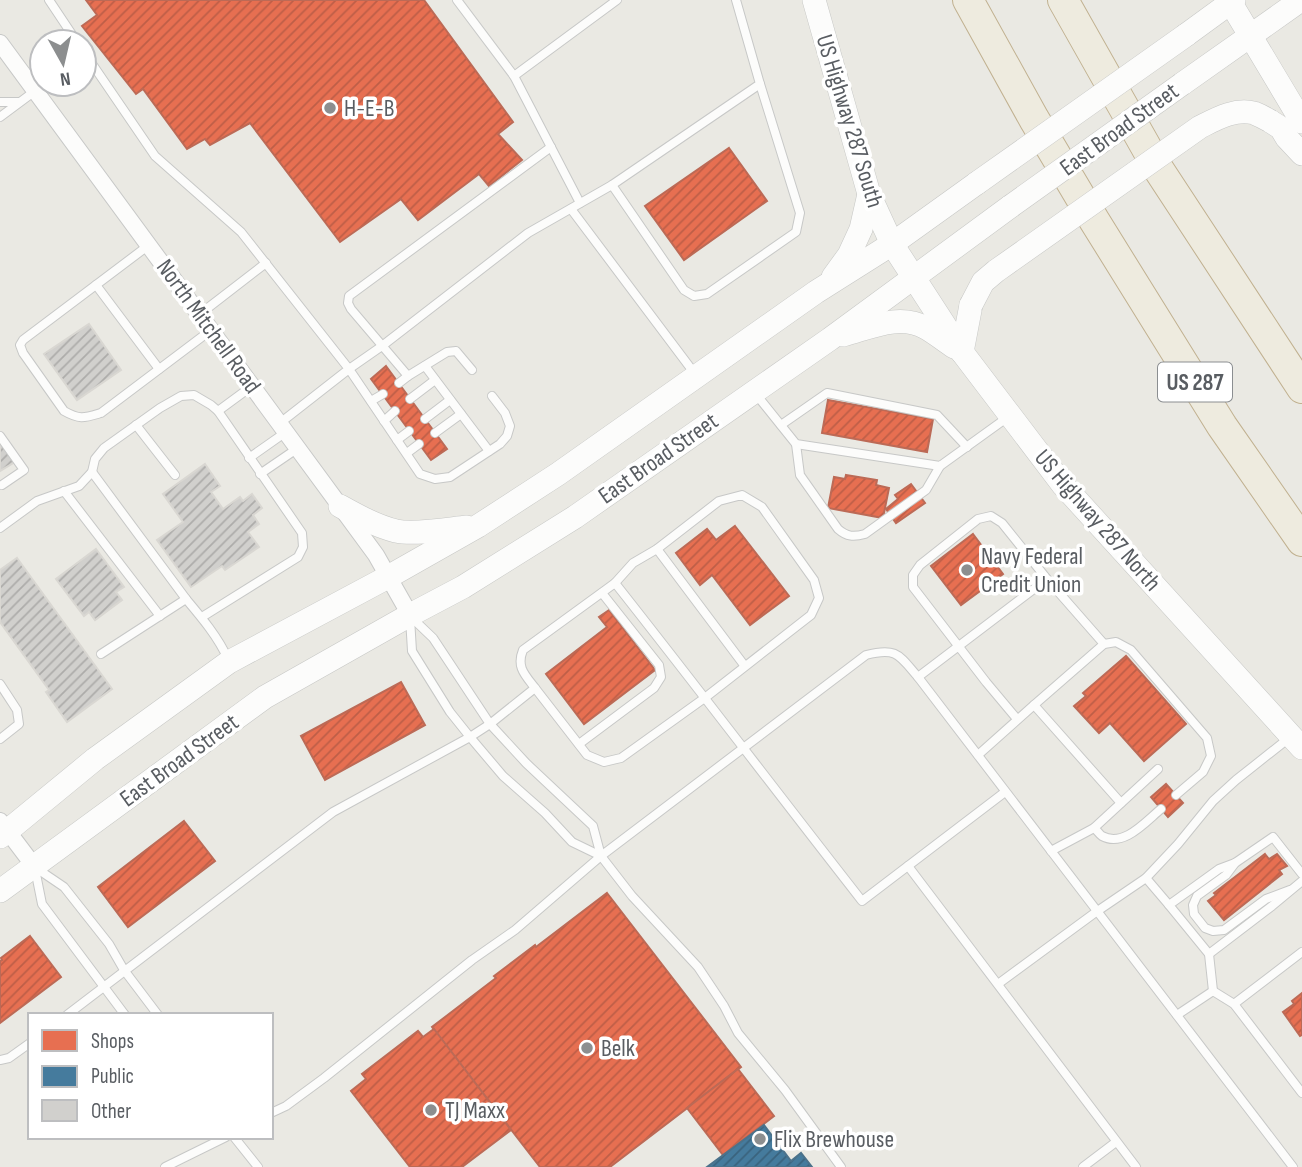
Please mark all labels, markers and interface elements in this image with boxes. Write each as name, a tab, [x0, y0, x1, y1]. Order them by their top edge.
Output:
north arrow	[28, 28, 98, 98]
street label: US Highway 287 South	[809, 31, 890, 211]
text: N	[59, 66, 72, 90]
street label: East Broad Street	[1054, 77, 1184, 182]
place label: H-E-B	[344, 94, 394, 123]
marker: H-E-B	[322, 100, 338, 116]
street label: North Mitchell Road	[150, 253, 267, 399]
road number: US 287	[1158, 362, 1232, 402]
street label: East Broad Street	[593, 407, 724, 510]
street label: US Highway 287 North	[1028, 443, 1167, 597]
place label: Navy Federal Credit Union	[981, 542, 1083, 599]
marker: Navy Federal Credit Union	[959, 562, 975, 578]
street label: East Broad Street	[114, 708, 244, 813]
legend	[28, 1013, 273, 1139]
text: Shops	[91, 1029, 134, 1054]
place label: Belk	[601, 1034, 635, 1063]
marker: Belk	[579, 1040, 595, 1056]
text: Public	[91, 1064, 134, 1089]
place label: TJ Maxx	[445, 1096, 505, 1125]
text: Other	[91, 1099, 131, 1124]
marker: TJ Maxx	[423, 1102, 439, 1118]
place label: Flix Brewhouse	[774, 1125, 894, 1154]
marker: Flix Brewhouse	[752, 1131, 768, 1147]

